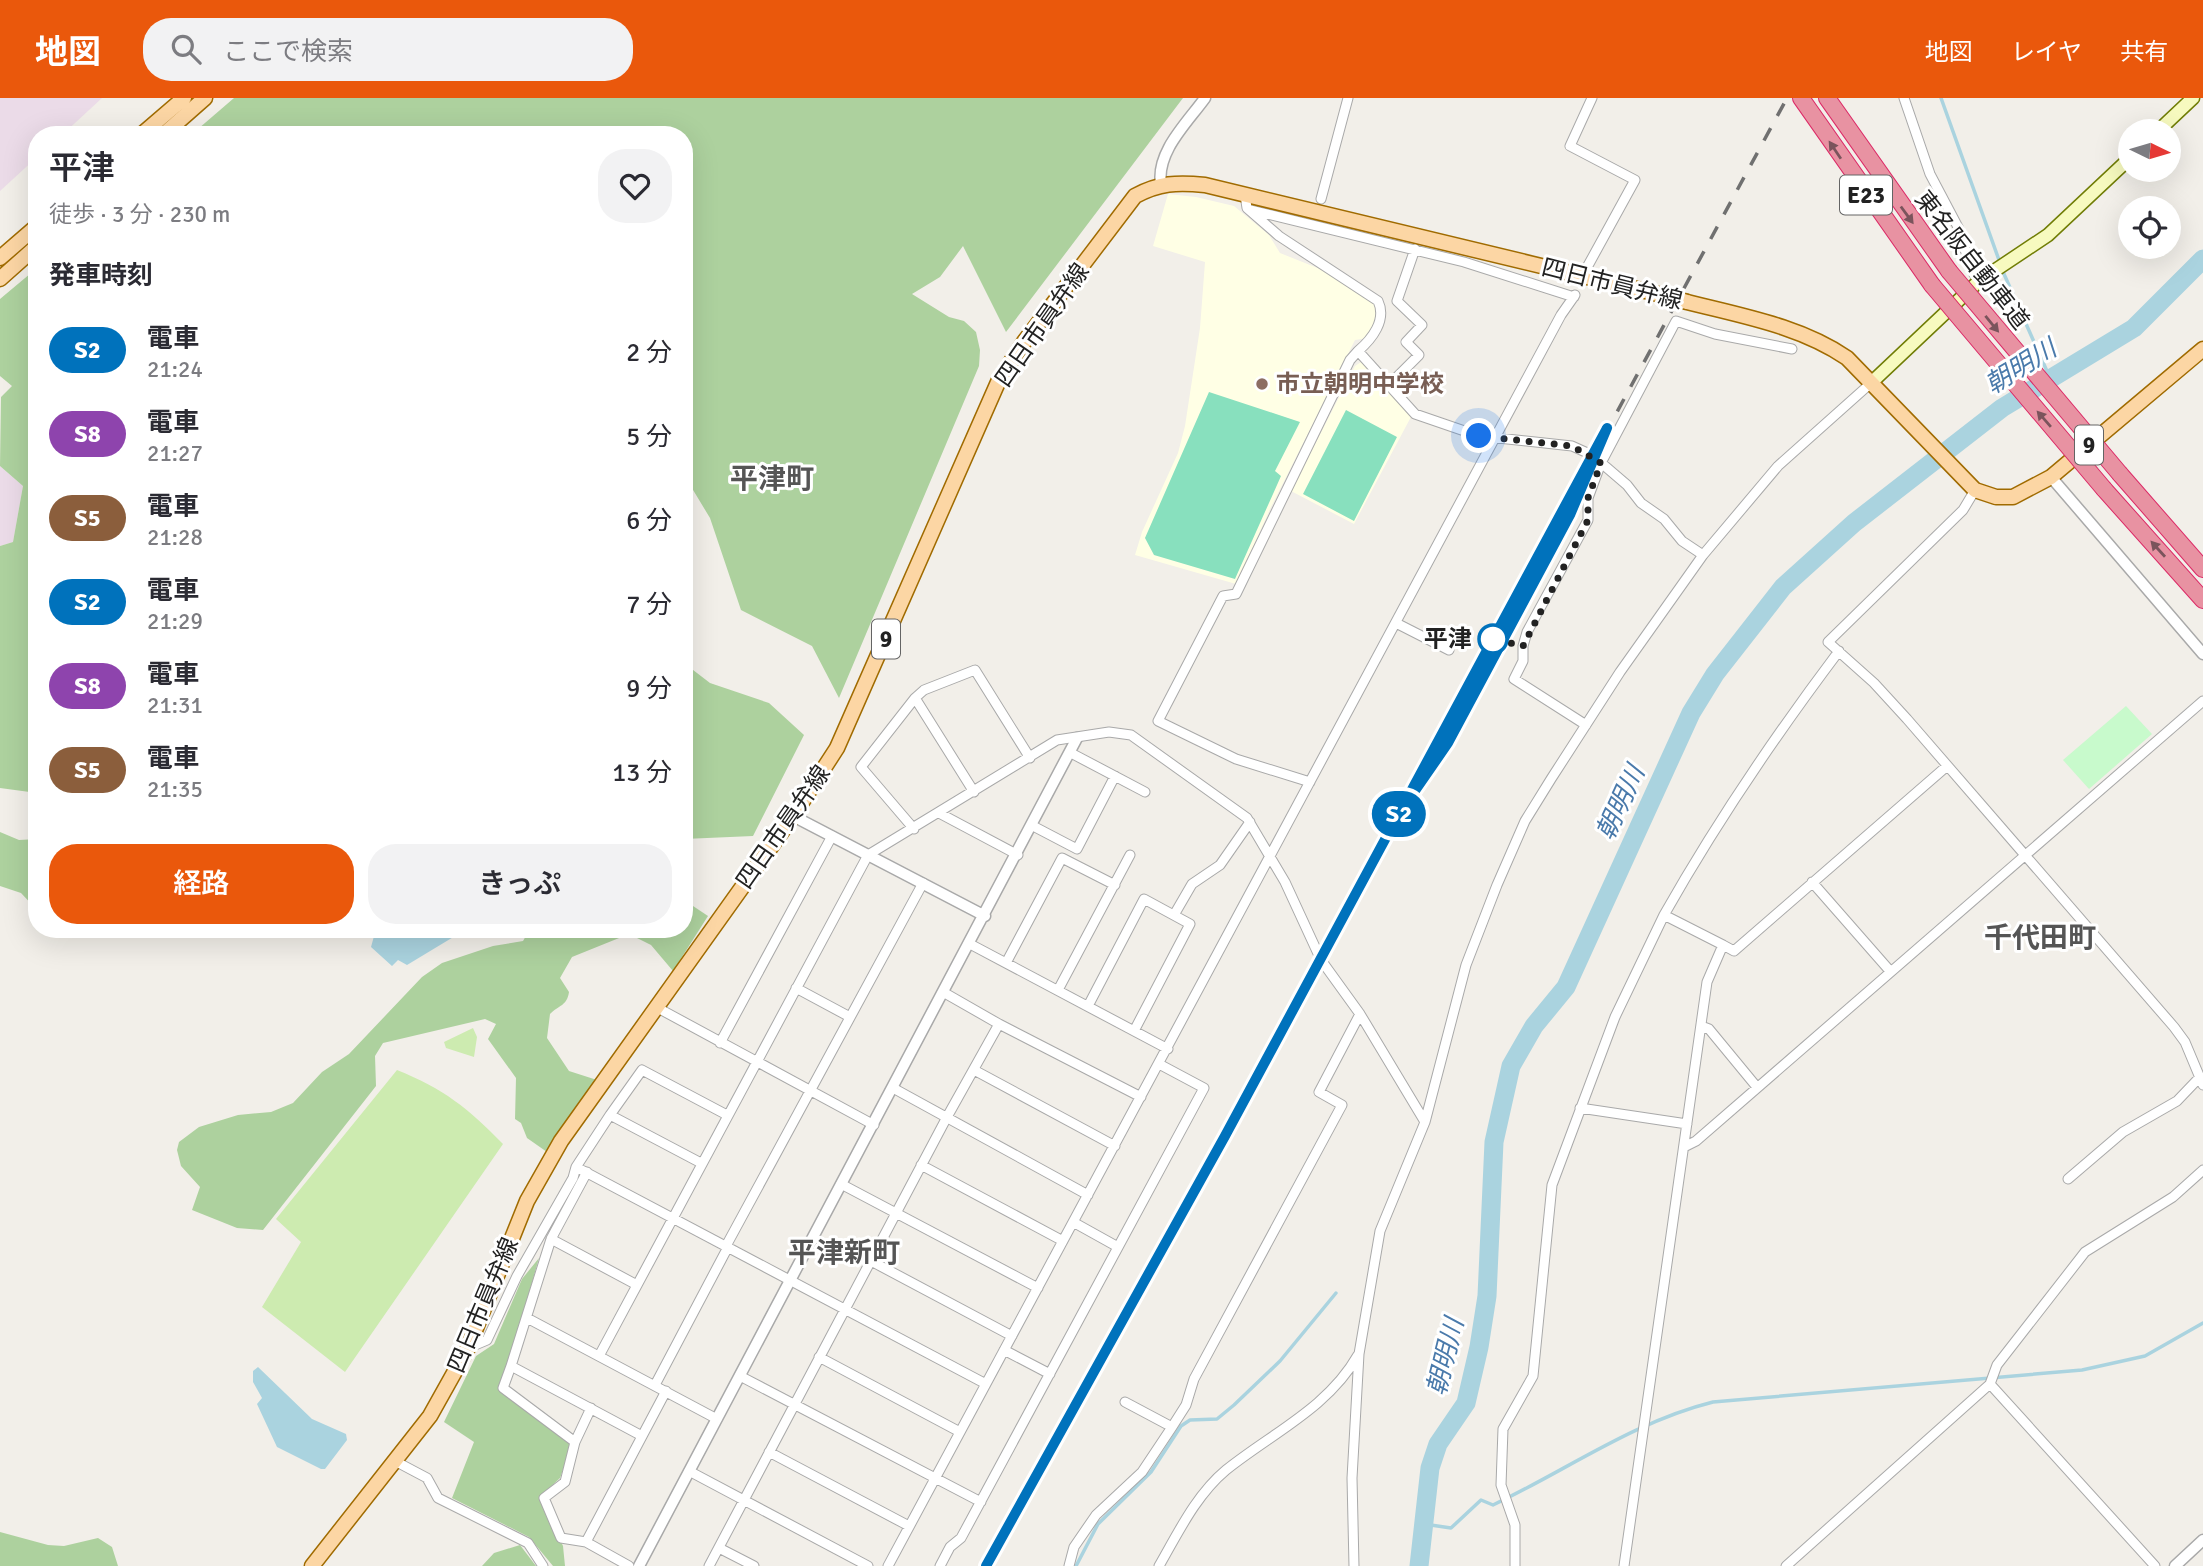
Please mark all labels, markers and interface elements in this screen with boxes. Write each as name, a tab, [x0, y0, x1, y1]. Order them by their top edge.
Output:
search box	[143, 18, 633, 81]
icon: search	[167, 30, 205, 68]
text: 地図	[35, 32, 101, 73]
text: ここで検索	[223, 36, 353, 68]
text: 地図	[1925, 37, 1973, 67]
text: レイヤ	[2011, 37, 2082, 67]
text: 共有	[2120, 37, 2168, 67]
north arrow	[2118, 119, 2180, 182]
map controls	[2118, 119, 2181, 259]
one-way arrow	[1829, 140, 1842, 160]
text: 平津	[49, 148, 115, 189]
button: heart	[598, 149, 672, 223]
road number: E23	[1840, 176, 1892, 214]
street label: 東名阪自動車道	[1908, 185, 2036, 335]
button: locate	[2118, 196, 2181, 259]
text: 徒歩 · 3 分 · 230 m	[49, 200, 230, 229]
one-way arrow	[1900, 206, 1914, 224]
street label: 四日市員弁線	[1539, 252, 1685, 316]
street label: 四日市員弁線	[988, 257, 1096, 393]
text: 発車時刻	[49, 260, 153, 292]
one-way arrow	[1984, 316, 1999, 333]
text: 電車	[147, 323, 199, 355]
water label: 朝明川	[1979, 331, 2065, 401]
text: S2	[74, 335, 101, 365]
text: 2 分	[626, 337, 672, 369]
text: 21:24	[147, 355, 203, 384]
place label: 市立朝明中学校	[1276, 369, 1444, 399]
marker: 市立朝明中学校	[1254, 376, 1270, 392]
text: 電車	[147, 407, 199, 439]
one-way arrow	[2036, 410, 2052, 428]
your location	[1461, 418, 1496, 453]
text: S8	[74, 419, 101, 449]
text: 5 分	[626, 421, 672, 453]
road number: 9	[2075, 426, 2103, 464]
text: 21:27	[147, 439, 203, 468]
district label: 平津町	[730, 462, 814, 496]
text: 電車	[147, 491, 199, 523]
text: S5	[74, 503, 101, 533]
text: 6 分	[626, 505, 672, 537]
text: 21:28	[147, 523, 203, 552]
one-way arrow	[2151, 541, 2166, 558]
text: 電車	[147, 575, 199, 607]
text: S2	[74, 587, 101, 617]
text: 7 分	[626, 589, 672, 621]
text: 21:29	[147, 607, 203, 636]
road number: 9	[872, 620, 900, 659]
place label: 平津	[1424, 624, 1472, 654]
marker: 平津	[1478, 624, 1508, 654]
text: 電車	[147, 659, 199, 691]
text: S8	[74, 671, 101, 701]
text: 9 分	[626, 673, 672, 705]
text: 21:31	[147, 691, 203, 720]
text: 電車	[147, 743, 199, 775]
text: S5	[74, 755, 101, 785]
text: 13 分	[612, 757, 672, 789]
water label: 朝明川	[1590, 758, 1653, 845]
street label: 四日市員弁線	[729, 759, 837, 895]
text: 21:35	[147, 775, 203, 804]
line badge: S2	[1368, 791, 1430, 837]
text: S2	[1386, 799, 1412, 829]
button: 経路	[49, 844, 354, 924]
button: きっぷ	[368, 844, 672, 924]
district label: 千代田町	[1984, 921, 2096, 955]
street label: 四日市員弁線	[441, 1233, 525, 1377]
district label: 平津新町	[788, 1236, 900, 1270]
water label: 朝明川	[1421, 1312, 1472, 1399]

